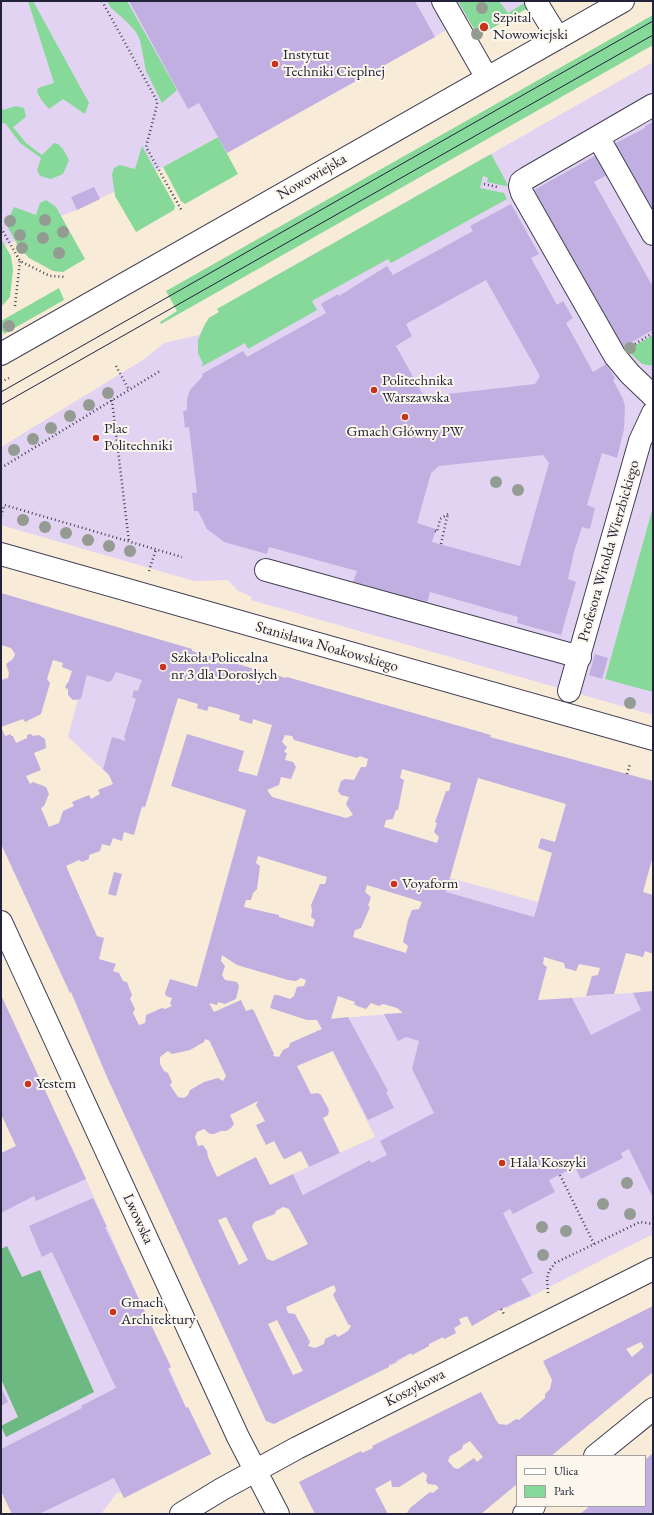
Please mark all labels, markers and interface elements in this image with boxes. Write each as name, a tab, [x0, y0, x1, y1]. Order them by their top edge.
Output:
place label: Szpital Nowowiejski	[493, 9, 568, 44]
marker: Szpital Nowowiejski	[478, 21, 490, 33]
place label: Instytut Techniki Cieplnej	[283, 46, 385, 81]
marker: Instytut Techniki Cieplnej	[270, 59, 280, 69]
street label: Nowowiejska	[274, 150, 350, 204]
place label: Politechnika Warszawska	[382, 372, 453, 407]
marker: Politechnika Warszawska	[369, 385, 379, 395]
marker: Gmach Główny PW	[400, 412, 410, 422]
place label: Plac Politechniki	[104, 420, 173, 455]
place label: Gmach Główny PW	[347, 423, 463, 441]
marker: Plac Politechniki	[91, 433, 101, 443]
street label: Profesora Witolda Wierzbickiego	[574, 458, 644, 644]
street label: Stanisława Noakowskiego	[253, 618, 401, 676]
place label: Szkoła Policealna nr 3 dla Dorosłych	[171, 649, 278, 684]
marker: Szkoła Policealna nr 3 dla Dorosłych	[158, 662, 168, 672]
place label: Voyaform	[402, 875, 458, 893]
marker: Voyaform	[389, 879, 399, 889]
place label: Yestem	[36, 1075, 76, 1093]
marker: Yestem	[23, 1079, 33, 1089]
place label: Hala Koszyki	[510, 1154, 586, 1172]
marker: Hala Koszyki	[497, 1158, 507, 1168]
street label: Lwowska	[119, 1191, 157, 1247]
place label: Gmach Architektury	[121, 1294, 196, 1329]
marker: Gmach Architektury	[108, 1307, 118, 1317]
street label: Koszykowa	[382, 1365, 448, 1411]
legend	[516, 1455, 646, 1507]
text: Ulica	[554, 1463, 578, 1479]
text: Park	[554, 1483, 574, 1499]

